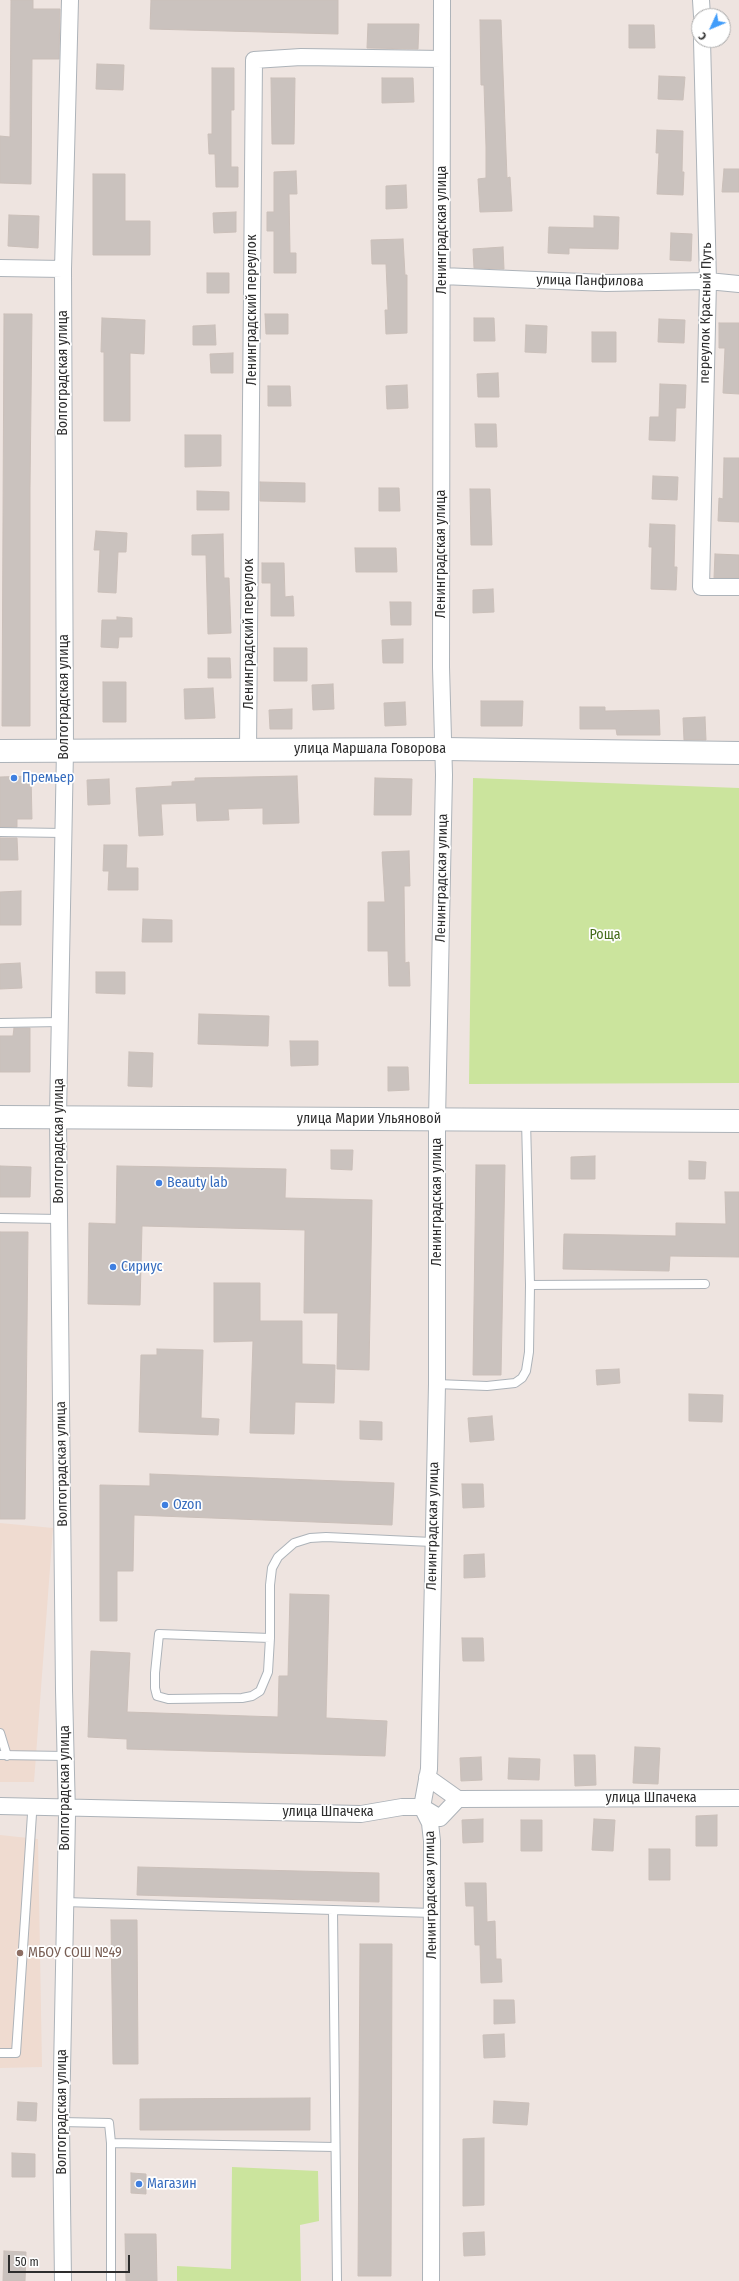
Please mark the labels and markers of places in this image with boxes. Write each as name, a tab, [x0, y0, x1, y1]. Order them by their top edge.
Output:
place label: Премьер	[22, 770, 74, 786]
marker: Премьер	[9, 773, 19, 783]
place label: Beauty lab	[167, 1175, 228, 1191]
marker: Beauty lab	[154, 1178, 164, 1188]
place label: Сириус	[121, 1259, 163, 1275]
marker: Сириус	[108, 1262, 118, 1272]
place label: Ozon	[173, 1497, 202, 1513]
marker: Ozon	[160, 1500, 170, 1510]
place label: МБОУ СОШ №49	[28, 1945, 122, 1961]
marker: МБОУ СОШ №49	[15, 1948, 25, 1958]
place label: Магазин	[147, 2176, 197, 2192]
marker: Магазин	[134, 2179, 144, 2189]

